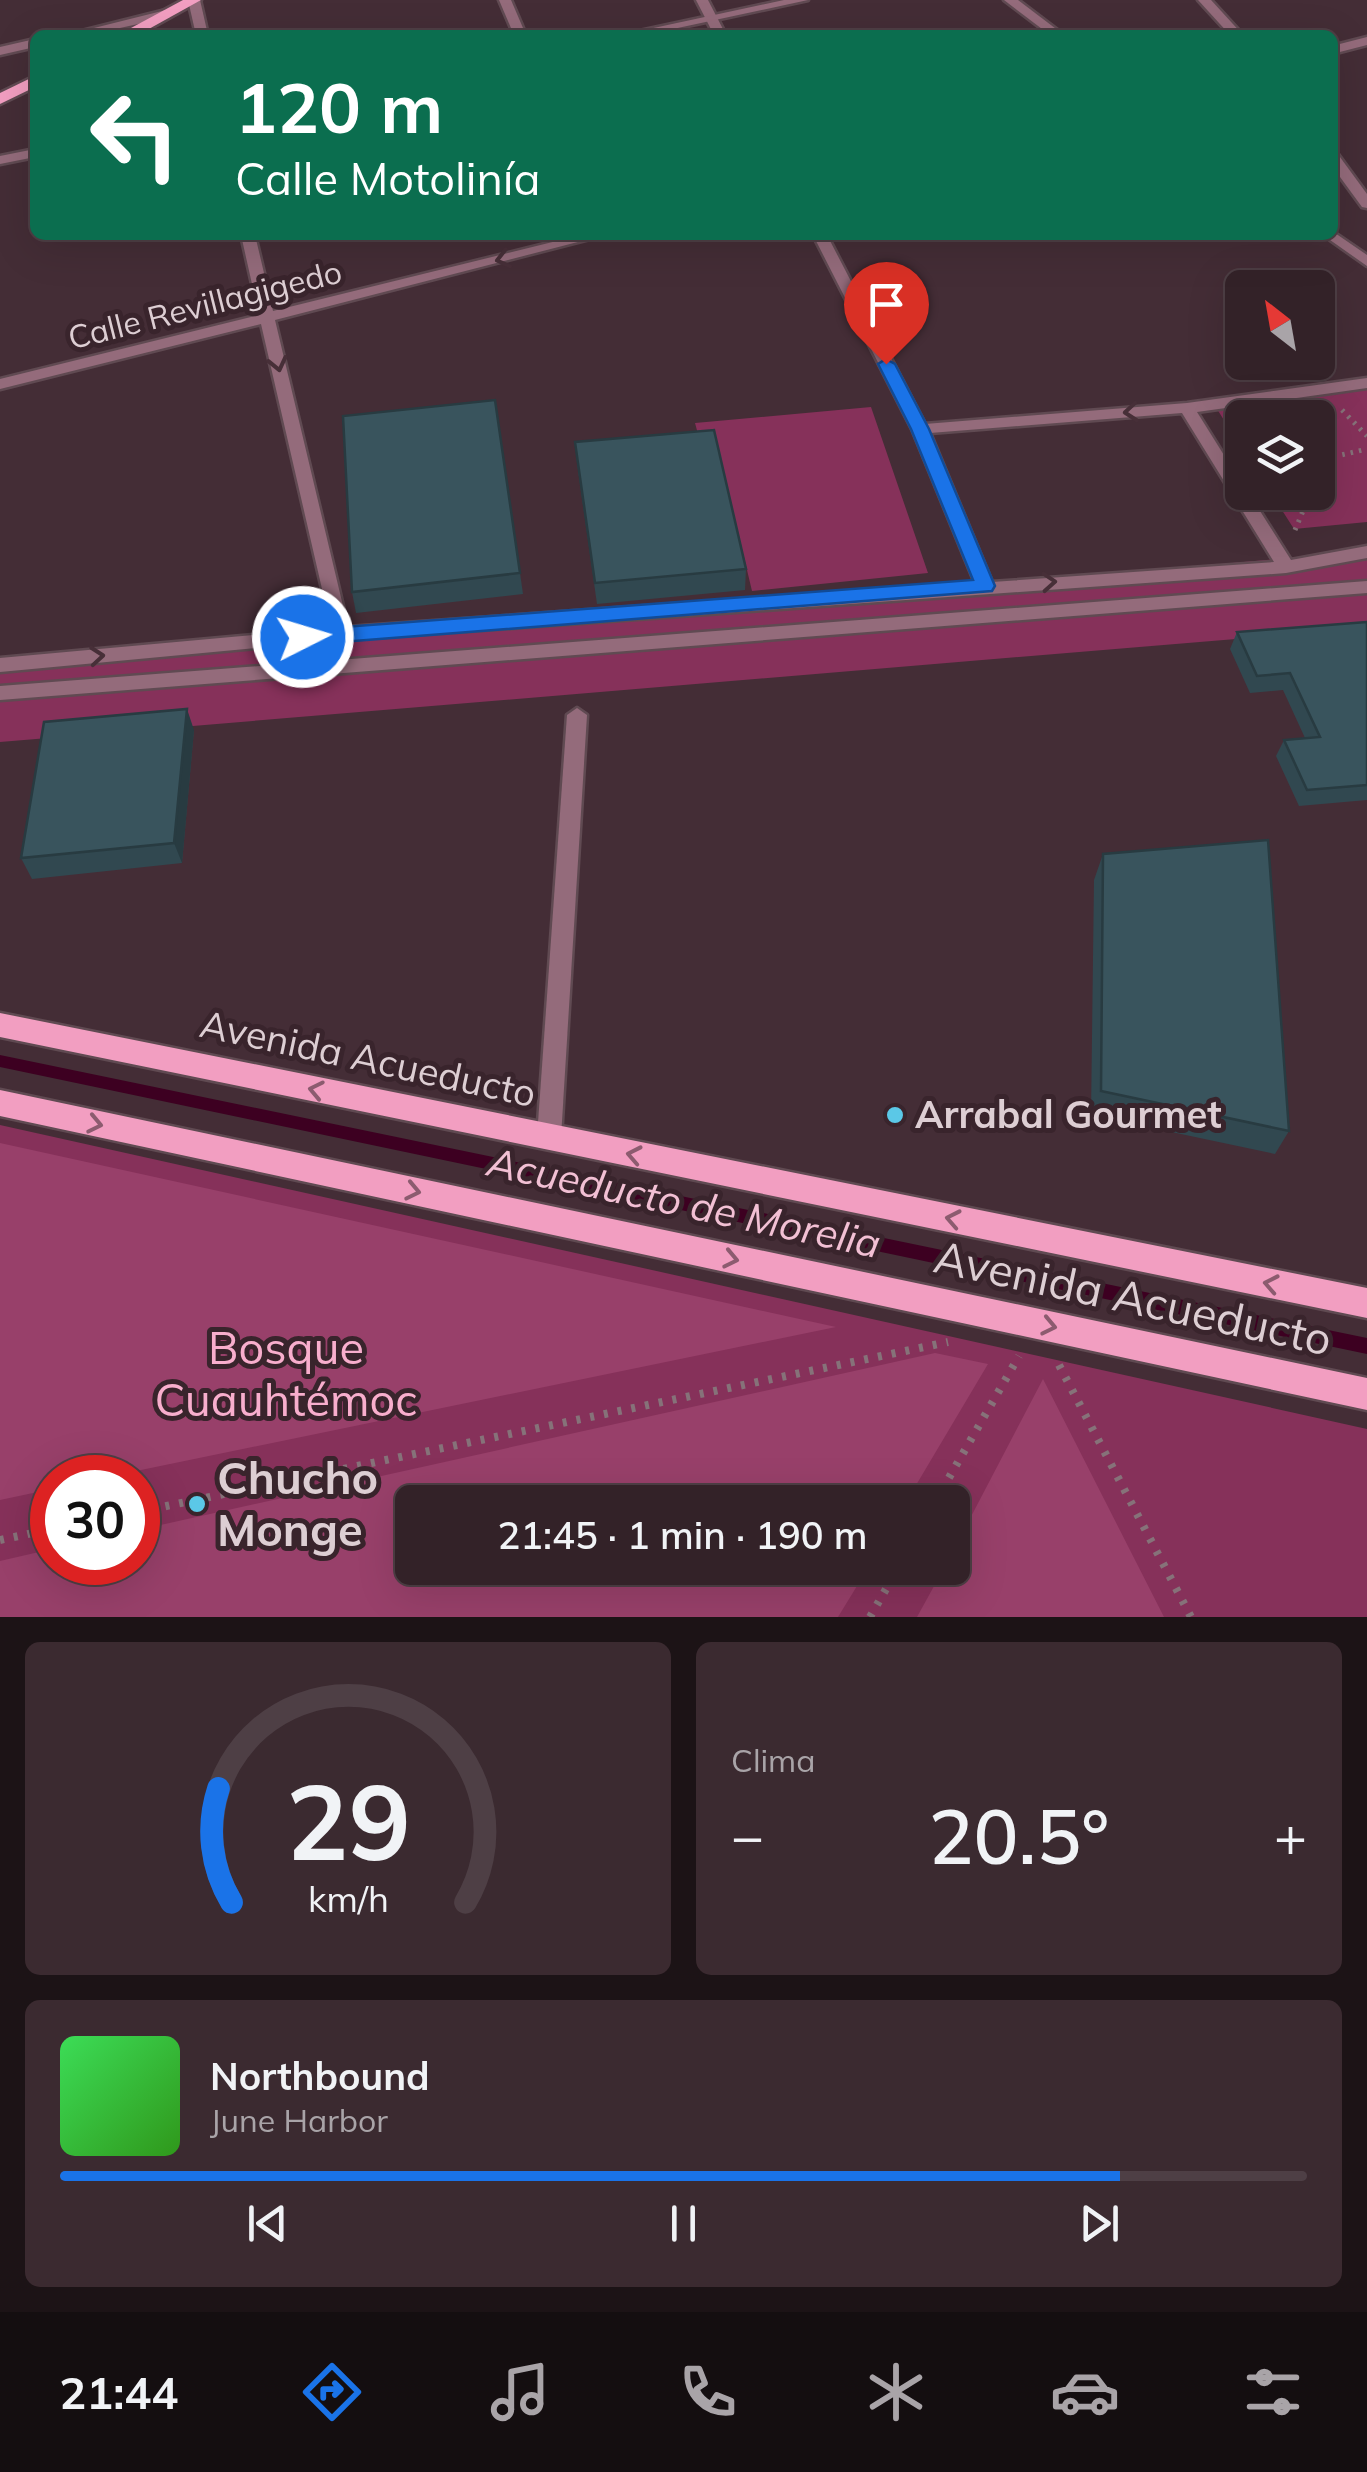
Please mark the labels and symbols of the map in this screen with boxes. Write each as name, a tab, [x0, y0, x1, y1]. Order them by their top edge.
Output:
one-way arrow	[495, 247, 512, 268]
street label: Calle Revillagigedo	[64, 251, 346, 357]
pin	[844, 262, 929, 365]
north arrow	[1225, 270, 1335, 380]
one-way arrow	[266, 355, 287, 372]
one-way arrow	[1123, 401, 1139, 423]
one-way arrow	[1042, 572, 1058, 593]
position arrow	[251, 585, 355, 689]
one-way arrow	[90, 645, 106, 667]
street label: Avenida Acueducto	[196, 999, 540, 1117]
one-way arrow	[308, 1080, 325, 1101]
place label: Arrabal Gourmet	[915, 1090, 1222, 1138]
marker: Arrabal Gourmet	[884, 1104, 906, 1126]
one-way arrow	[86, 1112, 103, 1133]
water label: Acueducto de Morelia	[482, 1136, 885, 1268]
one-way arrow	[626, 1145, 643, 1166]
one-way arrow	[404, 1180, 421, 1201]
one-way arrow	[945, 1210, 962, 1231]
street label: Avenida Acueducto	[929, 1228, 1337, 1366]
one-way arrow	[722, 1247, 739, 1268]
one-way arrow	[1263, 1274, 1280, 1295]
one-way arrow	[1040, 1315, 1057, 1336]
park label: Bosque Cuauhtémoc	[154, 1319, 418, 1427]
place label: Chucho Monge	[217, 1449, 378, 1557]
speed limit sign: 30	[30, 1455, 160, 1585]
marker: Chucho Monge	[186, 1493, 208, 1515]

